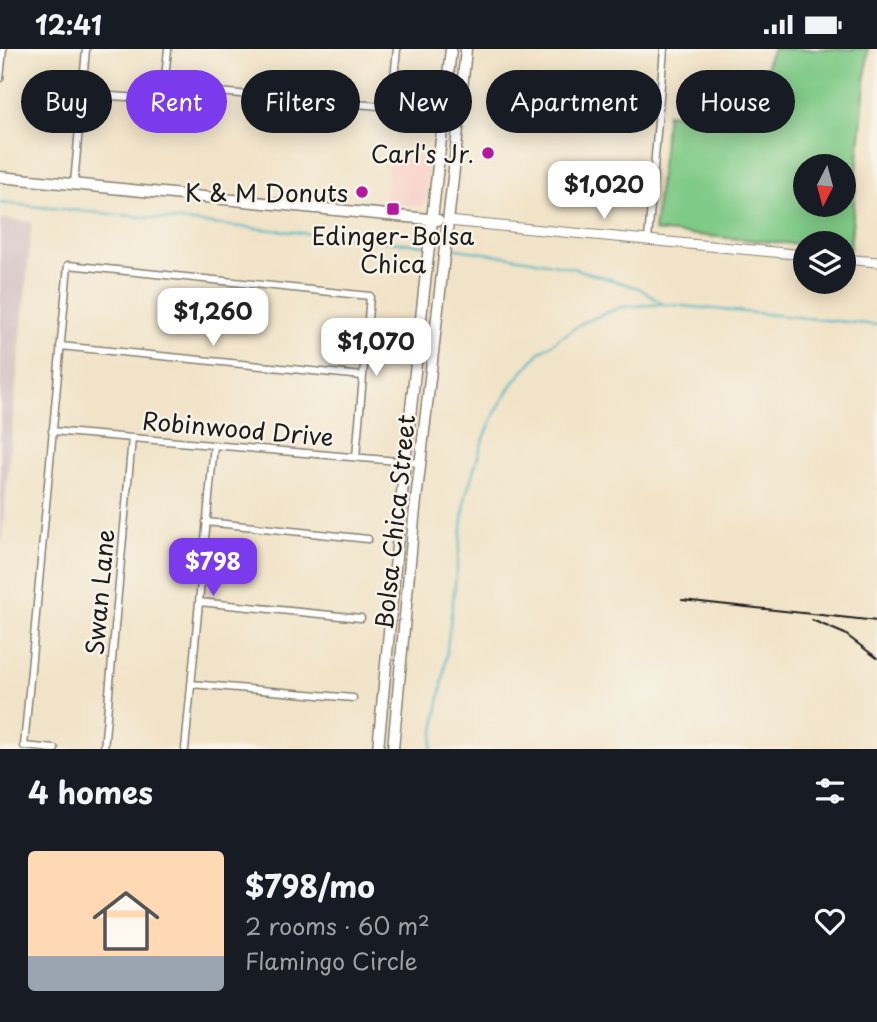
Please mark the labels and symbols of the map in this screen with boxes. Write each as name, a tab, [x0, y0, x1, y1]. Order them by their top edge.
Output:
place label: Carl's Jr.	[371, 135, 474, 171]
marker: Carl's Jr.	[480, 145, 496, 161]
north arrow	[793, 154, 856, 217]
pin: $1,020	[547, 162, 661, 221]
place label: K & M Donuts	[185, 174, 348, 210]
marker: K & M Donuts	[354, 184, 370, 200]
marker: Edinger-Bolsa Chica	[385, 201, 401, 217]
place label: Edinger-Bolsa Chica	[312, 217, 474, 281]
pin: $1,260	[156, 289, 270, 348]
pin: $1,070	[319, 319, 433, 378]
street label: Robinwood Drive	[141, 402, 335, 454]
street label: Bolsa Chica Street	[365, 412, 423, 631]
street label: Swan Lane	[76, 527, 122, 657]
pin: $798	[172, 539, 254, 598]

